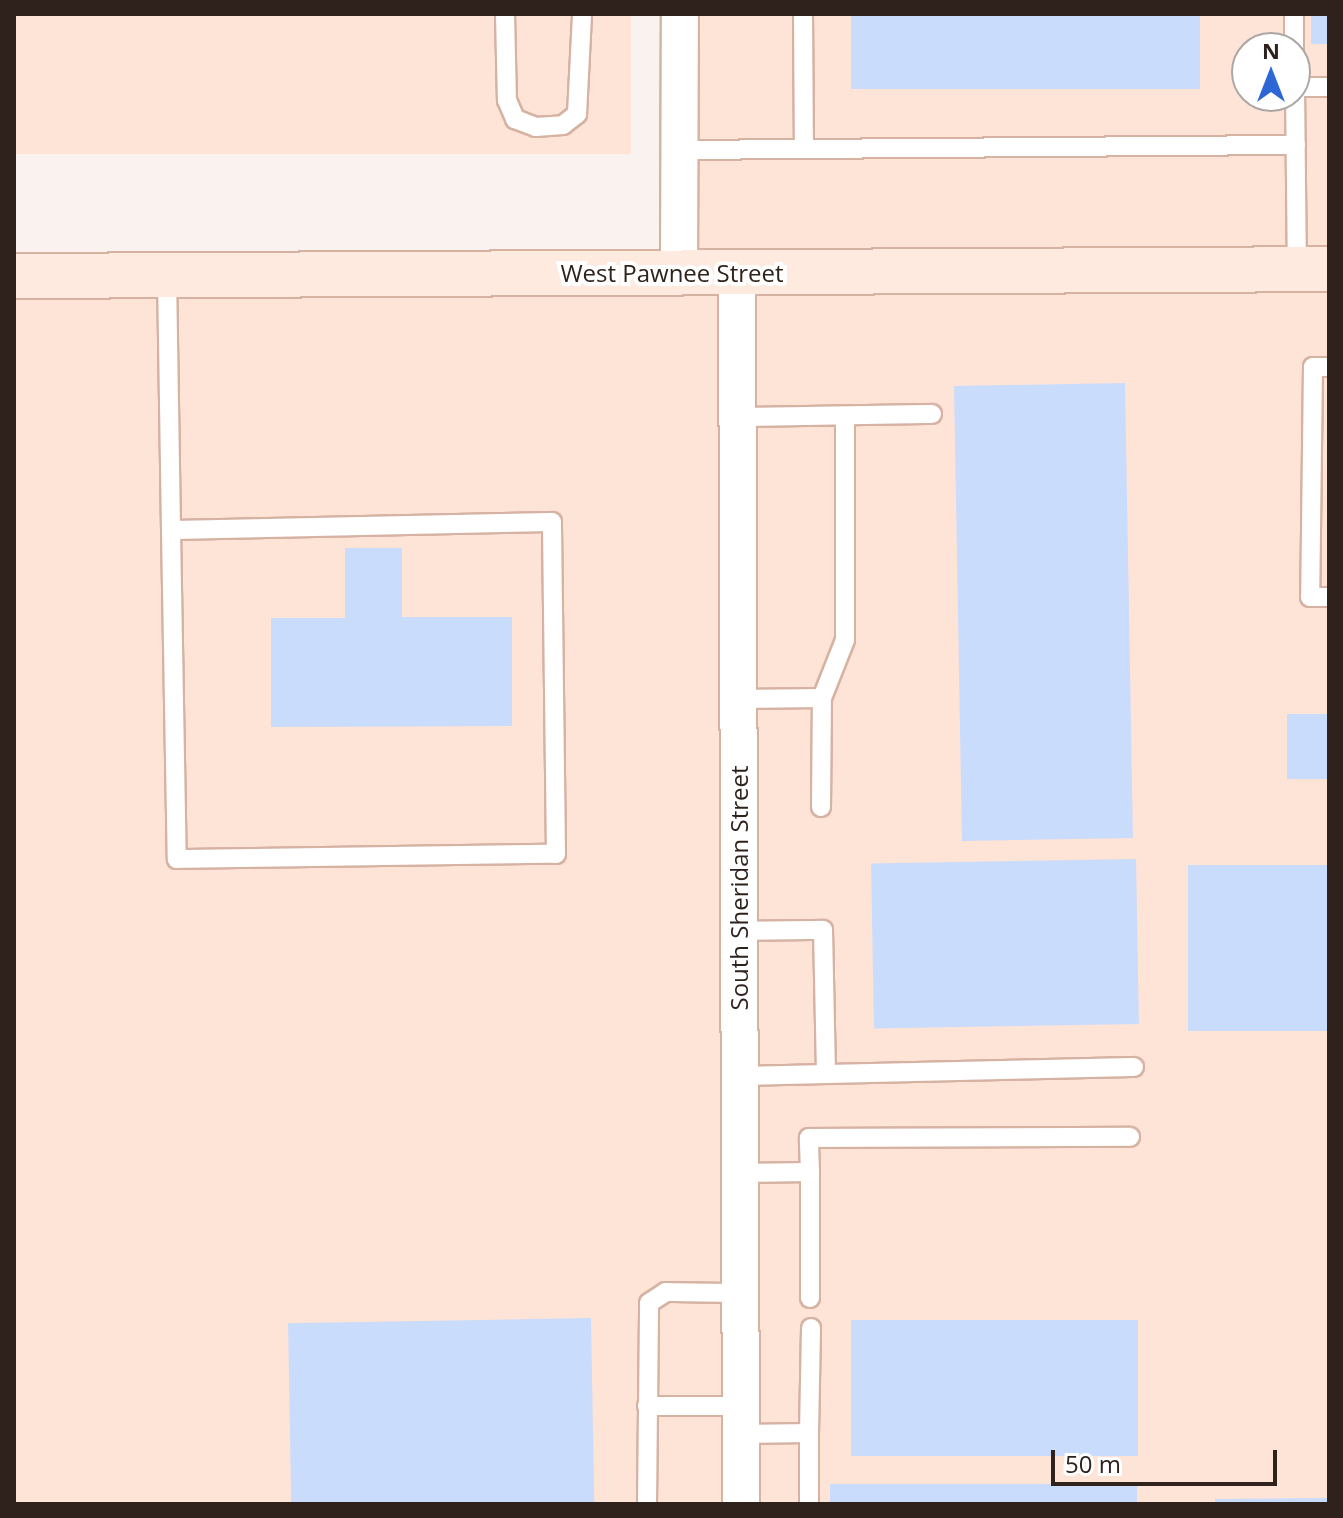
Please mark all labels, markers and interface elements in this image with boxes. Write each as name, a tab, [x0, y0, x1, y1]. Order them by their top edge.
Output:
north arrow	[1231, 32, 1311, 112]
text: N	[1262, 35, 1280, 65]
street label: West Pawnee Street	[560, 259, 784, 287]
street label: South Sheridan Street	[725, 765, 753, 1011]
scale bar	[1055, 1434, 1281, 1484]
text: 50 m	[1065, 1447, 1121, 1480]

